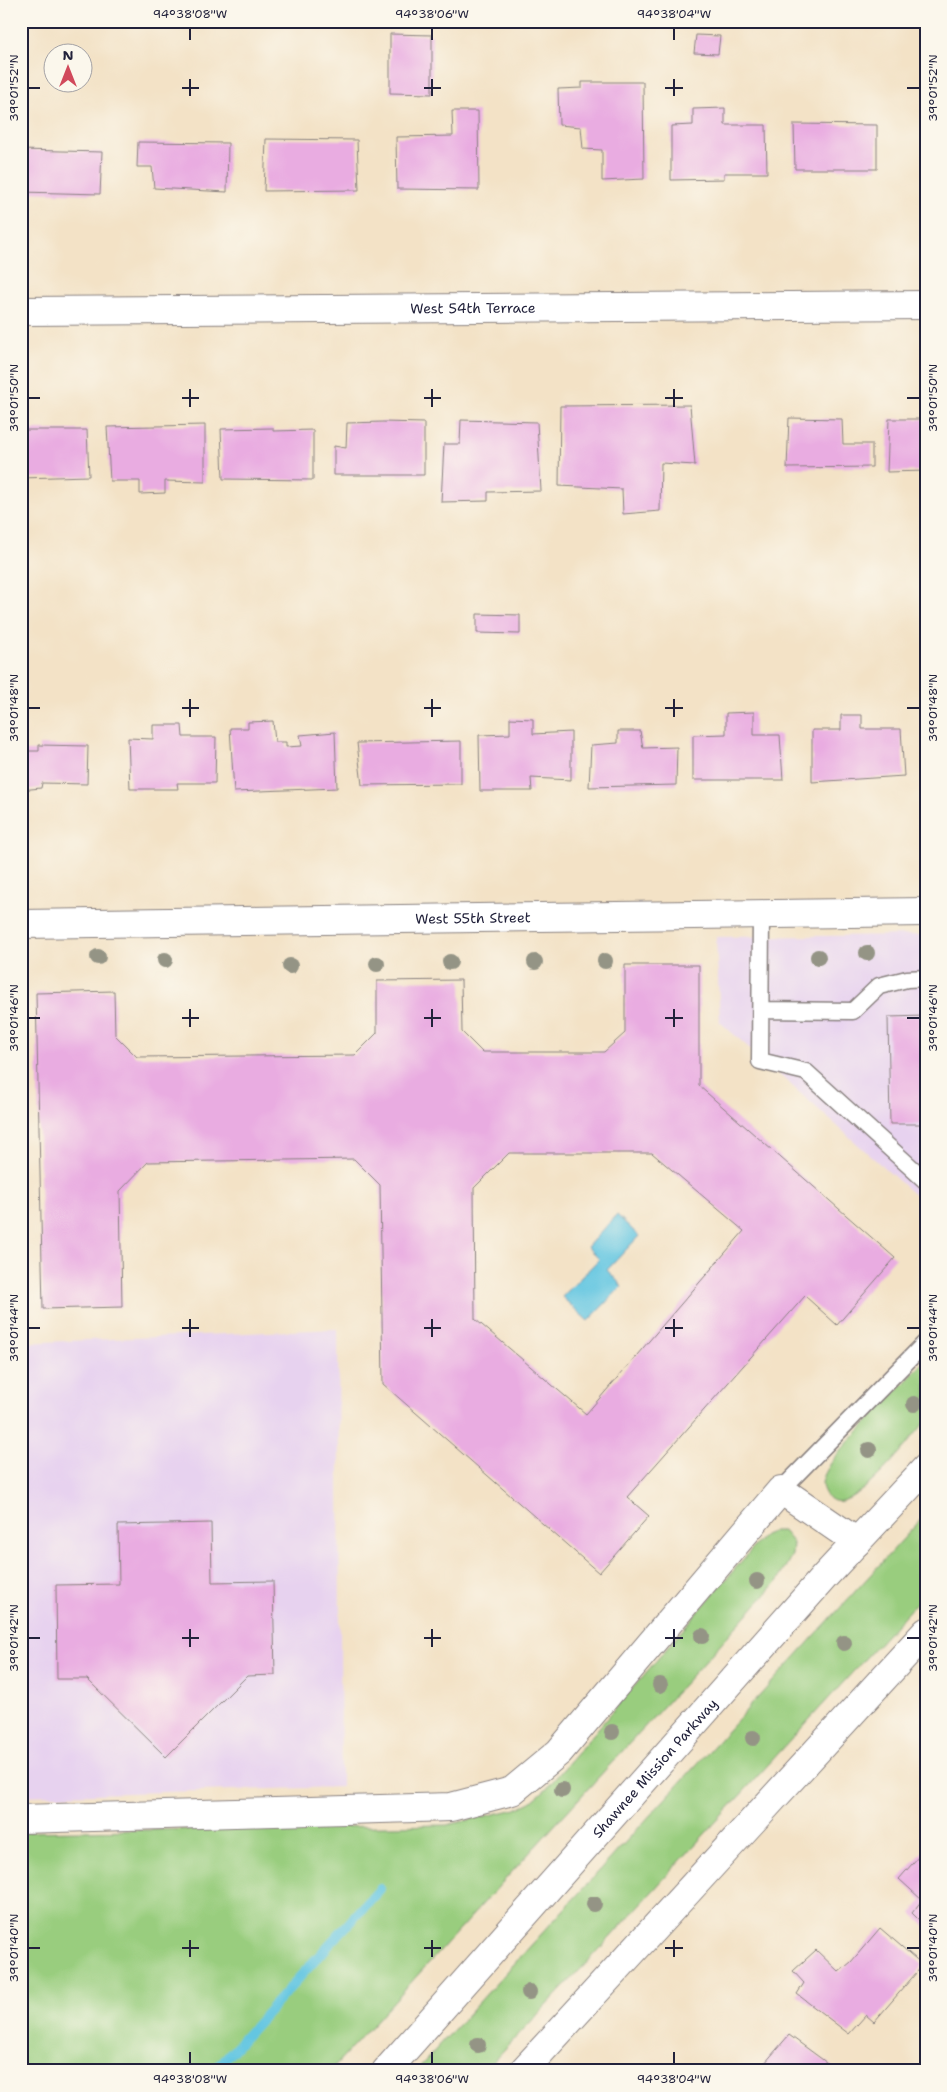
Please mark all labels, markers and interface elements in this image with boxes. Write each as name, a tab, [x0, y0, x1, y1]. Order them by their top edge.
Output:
text: 94°38'08"W	[153, 6, 227, 22]
text: 94°38'06"W	[395, 6, 469, 22]
text: 94°38'04"W	[637, 6, 711, 22]
north arrow	[42, 42, 92, 92]
text: N	[62, 46, 74, 64]
text: 39°01'52"N	[6, 54, 22, 122]
text: 39°01'52"N	[925, 54, 941, 122]
street label: West 54th Terrace	[410, 299, 536, 317]
text: 39°01'50"N	[6, 364, 22, 432]
text: 39°01'50"N	[925, 364, 941, 432]
text: 39°01'48"N	[6, 674, 22, 742]
text: 39°01'48"N	[925, 674, 941, 742]
street label: West 55th Street	[415, 908, 531, 928]
text: 39°01'46"N	[6, 984, 22, 1052]
text: 39°01'46"N	[925, 984, 941, 1052]
text: 39°01'44"N	[6, 1294, 22, 1362]
text: 39°01'44"N	[925, 1294, 941, 1362]
text: 39°01'42"N	[6, 1604, 22, 1672]
text: 39°01'42"N	[925, 1604, 941, 1672]
street label: Shawnee Mission Parkway	[588, 1695, 721, 1841]
text: 39°01'40"N	[6, 1914, 22, 1982]
text: 39°01'40"N	[925, 1914, 941, 1982]
text: 94°38'08"W	[153, 2071, 227, 2087]
text: 94°38'06"W	[395, 2071, 469, 2087]
text: 94°38'04"W	[637, 2071, 711, 2087]

